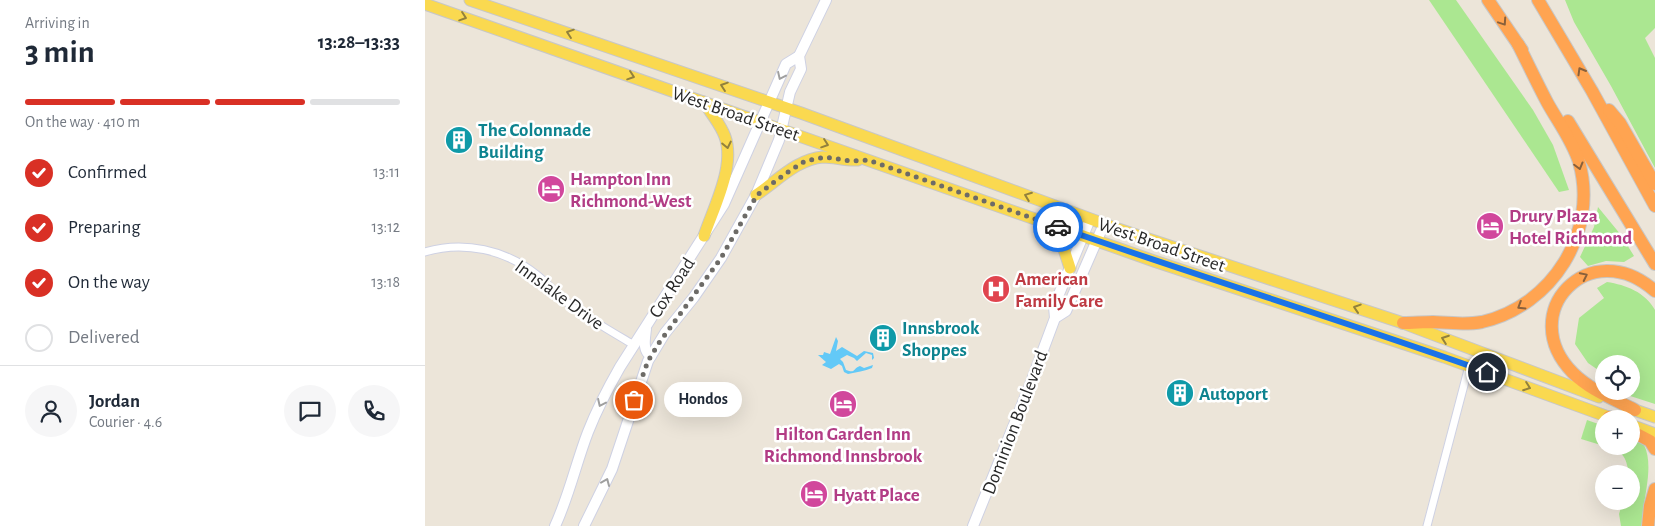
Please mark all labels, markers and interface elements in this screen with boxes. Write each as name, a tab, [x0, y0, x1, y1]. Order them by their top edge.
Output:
one-way arrow	[458, 11, 467, 21]
text: Arriving in	[25, 15, 90, 31]
one-way arrow	[1497, 16, 1506, 26]
one-way arrow	[566, 29, 574, 39]
text: 13:28–13:33	[318, 33, 400, 52]
text: 3 min	[25, 36, 95, 68]
one-way arrow	[1577, 68, 1587, 77]
one-way arrow	[626, 71, 635, 81]
one-way arrow	[777, 71, 787, 80]
one-way arrow	[720, 81, 728, 91]
street label: West Broad Street	[670, 84, 802, 145]
text: On the way · 410 m	[25, 114, 140, 130]
place label: The Colonnade Building	[478, 121, 591, 162]
building icon: The Colonnade Building	[444, 125, 474, 155]
one-way arrow	[820, 139, 829, 149]
one-way arrow	[721, 140, 732, 149]
icon: check	[25, 159, 53, 187]
one-way arrow	[1573, 161, 1584, 170]
text: Confirmed	[68, 163, 147, 182]
text: 13:11	[373, 164, 400, 180]
place label: Hampton Inn Richmond-West	[570, 170, 692, 211]
hotel icon: Hampton Inn Richmond-West	[536, 174, 566, 204]
one-way arrow	[1024, 192, 1033, 202]
courier	[1033, 202, 1083, 252]
place label: Drury Plaza Hotel Richmond	[1509, 207, 1632, 248]
hotel icon: Drury Plaza Hotel Richmond	[1475, 211, 1505, 241]
icon: car	[1044, 213, 1072, 241]
icon: check	[25, 214, 53, 242]
street label: West Broad Street	[1096, 215, 1228, 276]
text: Preparing	[68, 218, 141, 237]
text: 13:12	[371, 219, 400, 235]
street label: Cox Road	[646, 254, 699, 321]
street label: Innslake Drive	[511, 257, 607, 334]
icon: check	[25, 269, 53, 297]
place label: American Family Care	[1015, 270, 1103, 311]
one-way arrow	[1579, 272, 1588, 282]
text: On the way	[68, 273, 150, 292]
text: 13:18	[371, 274, 400, 290]
hospital icon: American Family Care	[981, 274, 1011, 304]
one-way arrow	[1518, 299, 1527, 309]
one-way arrow	[1353, 304, 1361, 314]
place label: Innsbrook Shoppes	[902, 319, 980, 360]
building icon: Innsbrook Shoppes	[868, 323, 898, 353]
text: Delivered	[68, 328, 140, 347]
one-way arrow	[1442, 335, 1450, 345]
street label: Dominion Boulevard	[979, 348, 1052, 497]
pin	[1466, 351, 1508, 393]
map controls	[1595, 355, 1640, 510]
button: locate	[1595, 355, 1640, 400]
icon: home	[1473, 358, 1501, 386]
building icon: Autoport	[1165, 378, 1195, 408]
pin	[613, 379, 655, 421]
one-way arrow	[1522, 381, 1531, 391]
callout: Hondos	[664, 382, 741, 418]
button: person	[25, 385, 77, 437]
button: chat	[284, 385, 336, 437]
button: phone	[348, 385, 400, 437]
place label: Autoport	[1199, 385, 1268, 404]
icon: bag	[620, 386, 648, 414]
hotel icon: Hilton Garden Inn Richmond Innsbrook	[828, 389, 858, 419]
text: Hondos	[678, 391, 728, 407]
text: Jordan	[89, 392, 140, 411]
one-way arrow	[597, 398, 607, 407]
button: +	[1595, 410, 1640, 455]
text: Courier · 4.6	[89, 414, 162, 430]
place label: Hilton Garden Inn Richmond Innsbrook	[764, 425, 923, 466]
button: −	[1595, 465, 1640, 510]
one-way arrow	[599, 478, 610, 487]
hotel icon: Hyatt Place	[799, 479, 829, 509]
place label: Hyatt Place	[833, 486, 920, 505]

